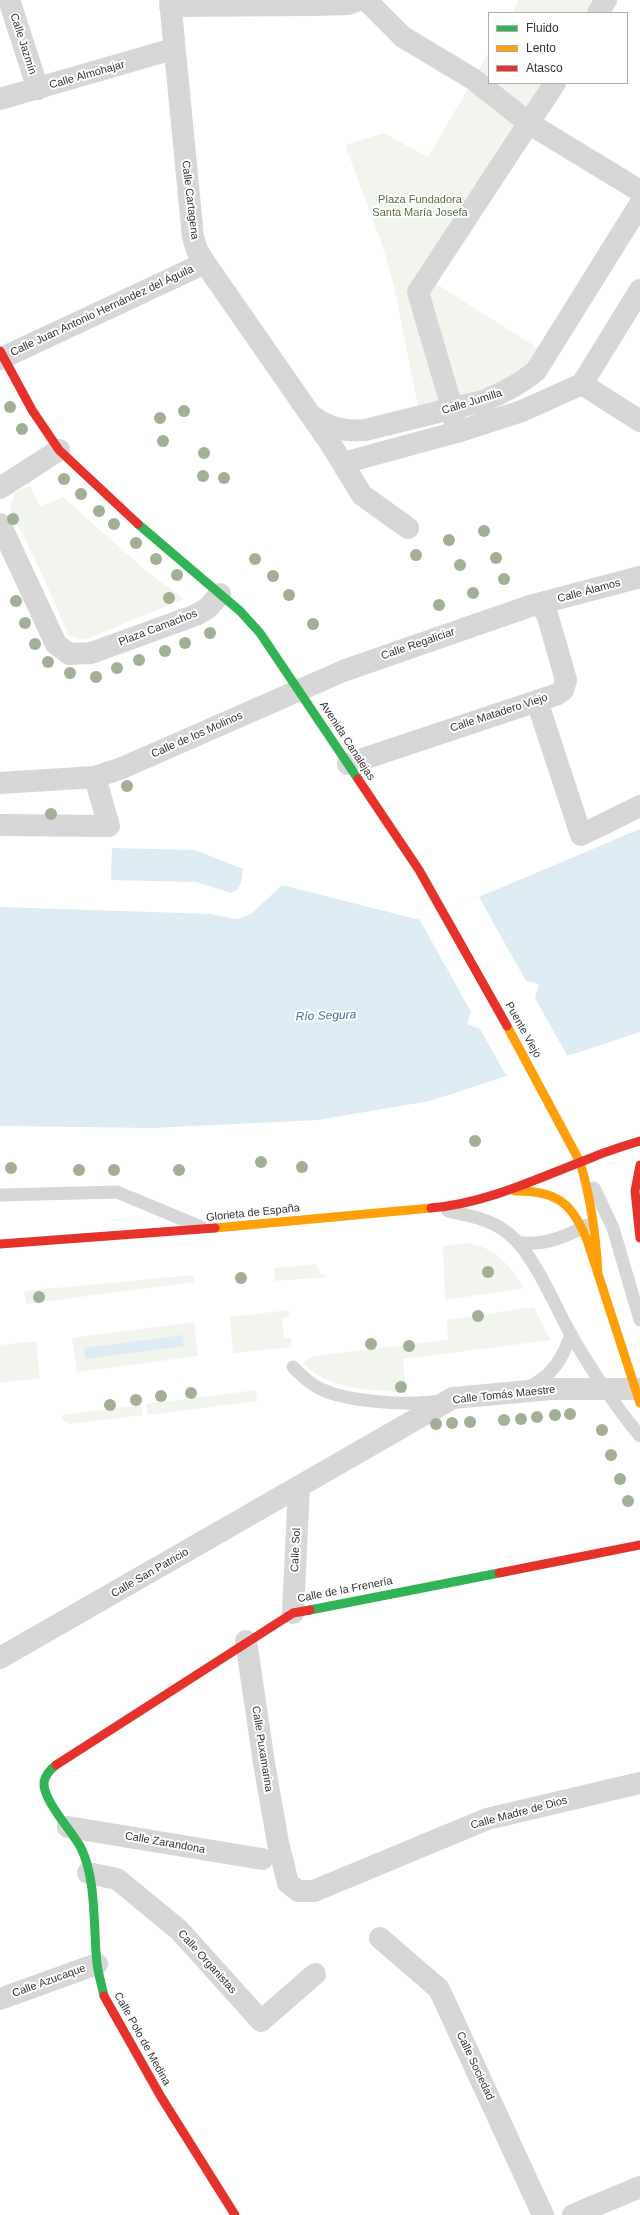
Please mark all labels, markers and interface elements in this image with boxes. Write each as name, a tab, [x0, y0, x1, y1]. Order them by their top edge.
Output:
street label: Calle Jazmín	[7, 12, 39, 76]
legend	[488, 12, 628, 84]
text: Fluido	[526, 21, 559, 35]
text: Lento	[526, 41, 556, 55]
street label: Calle Almohajar	[48, 58, 126, 92]
text: Atasco	[526, 61, 563, 75]
street label: Calle Cartagena	[179, 160, 201, 240]
park label: Plaza Fundadora Santa María Josefa	[372, 193, 468, 219]
street label: Calle Juan Antonio Hernández del Águila	[8, 263, 196, 359]
street label: Calle Jumilla	[440, 387, 504, 417]
street label: Calle Álamos	[556, 576, 622, 606]
street label: Plaza Camachos	[117, 607, 199, 649]
street label: Calle Regaliciar	[379, 625, 457, 663]
street label: Calle Matadero Viejo	[448, 691, 550, 735]
street label: Avenida Canalejas	[317, 699, 377, 783]
street label: Calle de los Molinos	[149, 709, 245, 761]
street label: Puente Viejo	[502, 1000, 544, 1060]
water label: Río Segura	[295, 1008, 357, 1024]
street label: Glorieta de España	[205, 1202, 301, 1224]
street label: Calle Tomás Maestre	[452, 1383, 556, 1407]
street label: Calle Sol	[288, 1528, 304, 1572]
street label: Calle San Patricio	[109, 1545, 191, 1601]
street label: Calle de la Frenería	[296, 1574, 394, 1606]
street label: Calle Puxamarina	[249, 1705, 275, 1793]
street label: Calle Madre de Dios	[469, 1794, 569, 1832]
street label: Calle Zarandona	[124, 1829, 206, 1857]
street label: Calle Organistas	[175, 1927, 239, 1997]
street label: Calle Azucaque	[11, 1962, 87, 2000]
street label: Calle Polo de Medina	[111, 1990, 173, 2088]
street label: Calle Sociedad	[453, 2030, 497, 2102]

